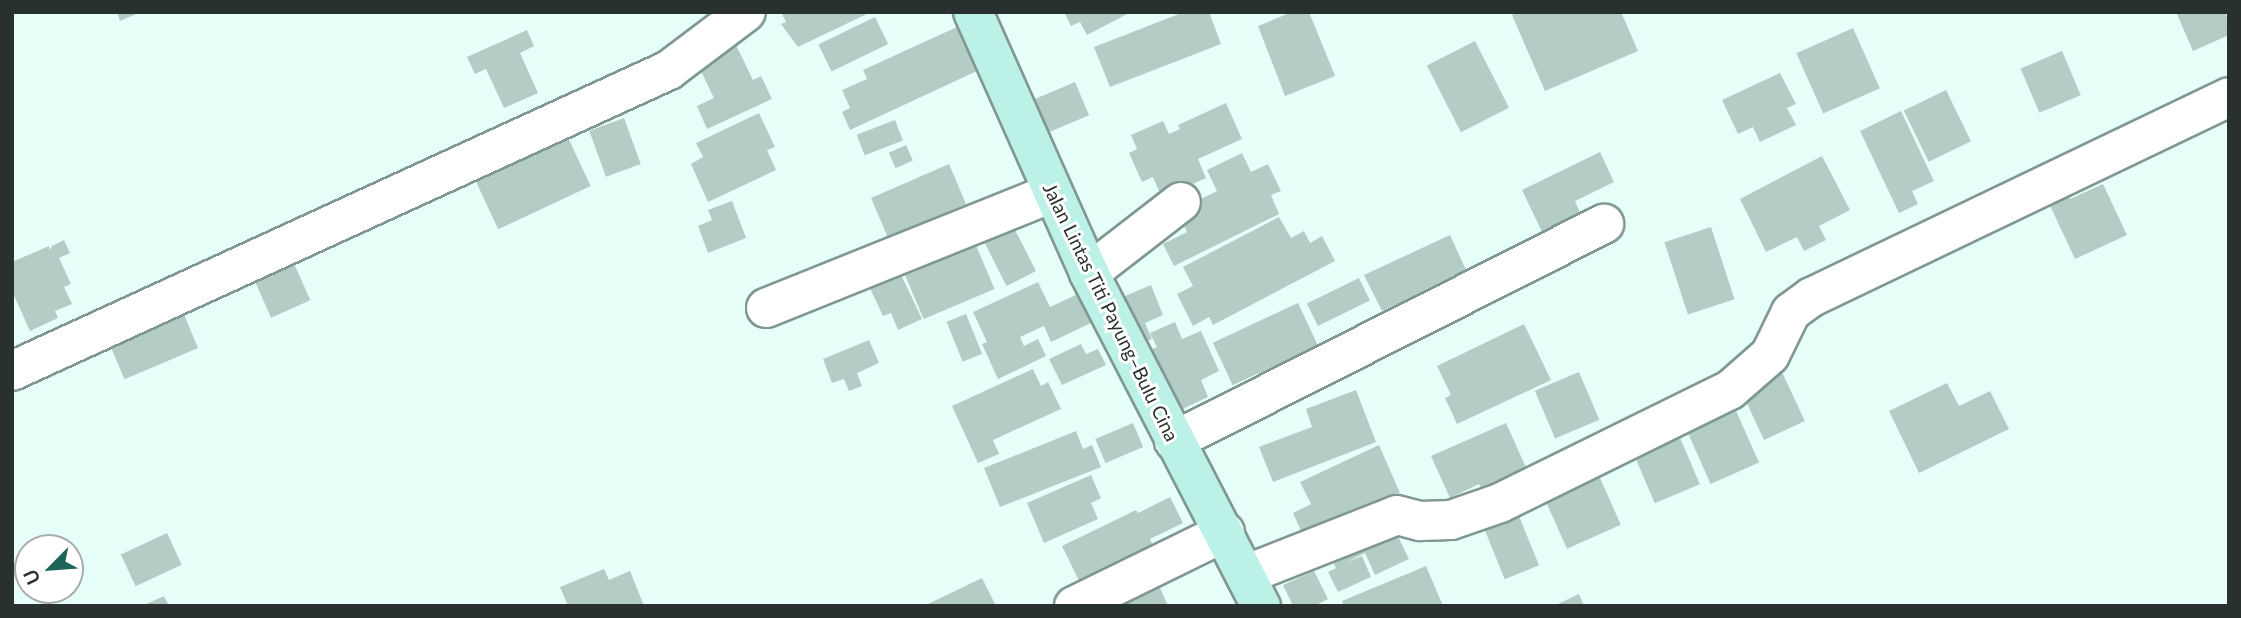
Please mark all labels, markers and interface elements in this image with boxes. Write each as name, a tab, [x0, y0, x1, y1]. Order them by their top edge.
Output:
street label: Jalan Lintas Titi Payung–Bulu Cina	[1038, 179, 1184, 445]
north arrow	[14, 534, 84, 604]
text: U	[18, 566, 45, 589]

